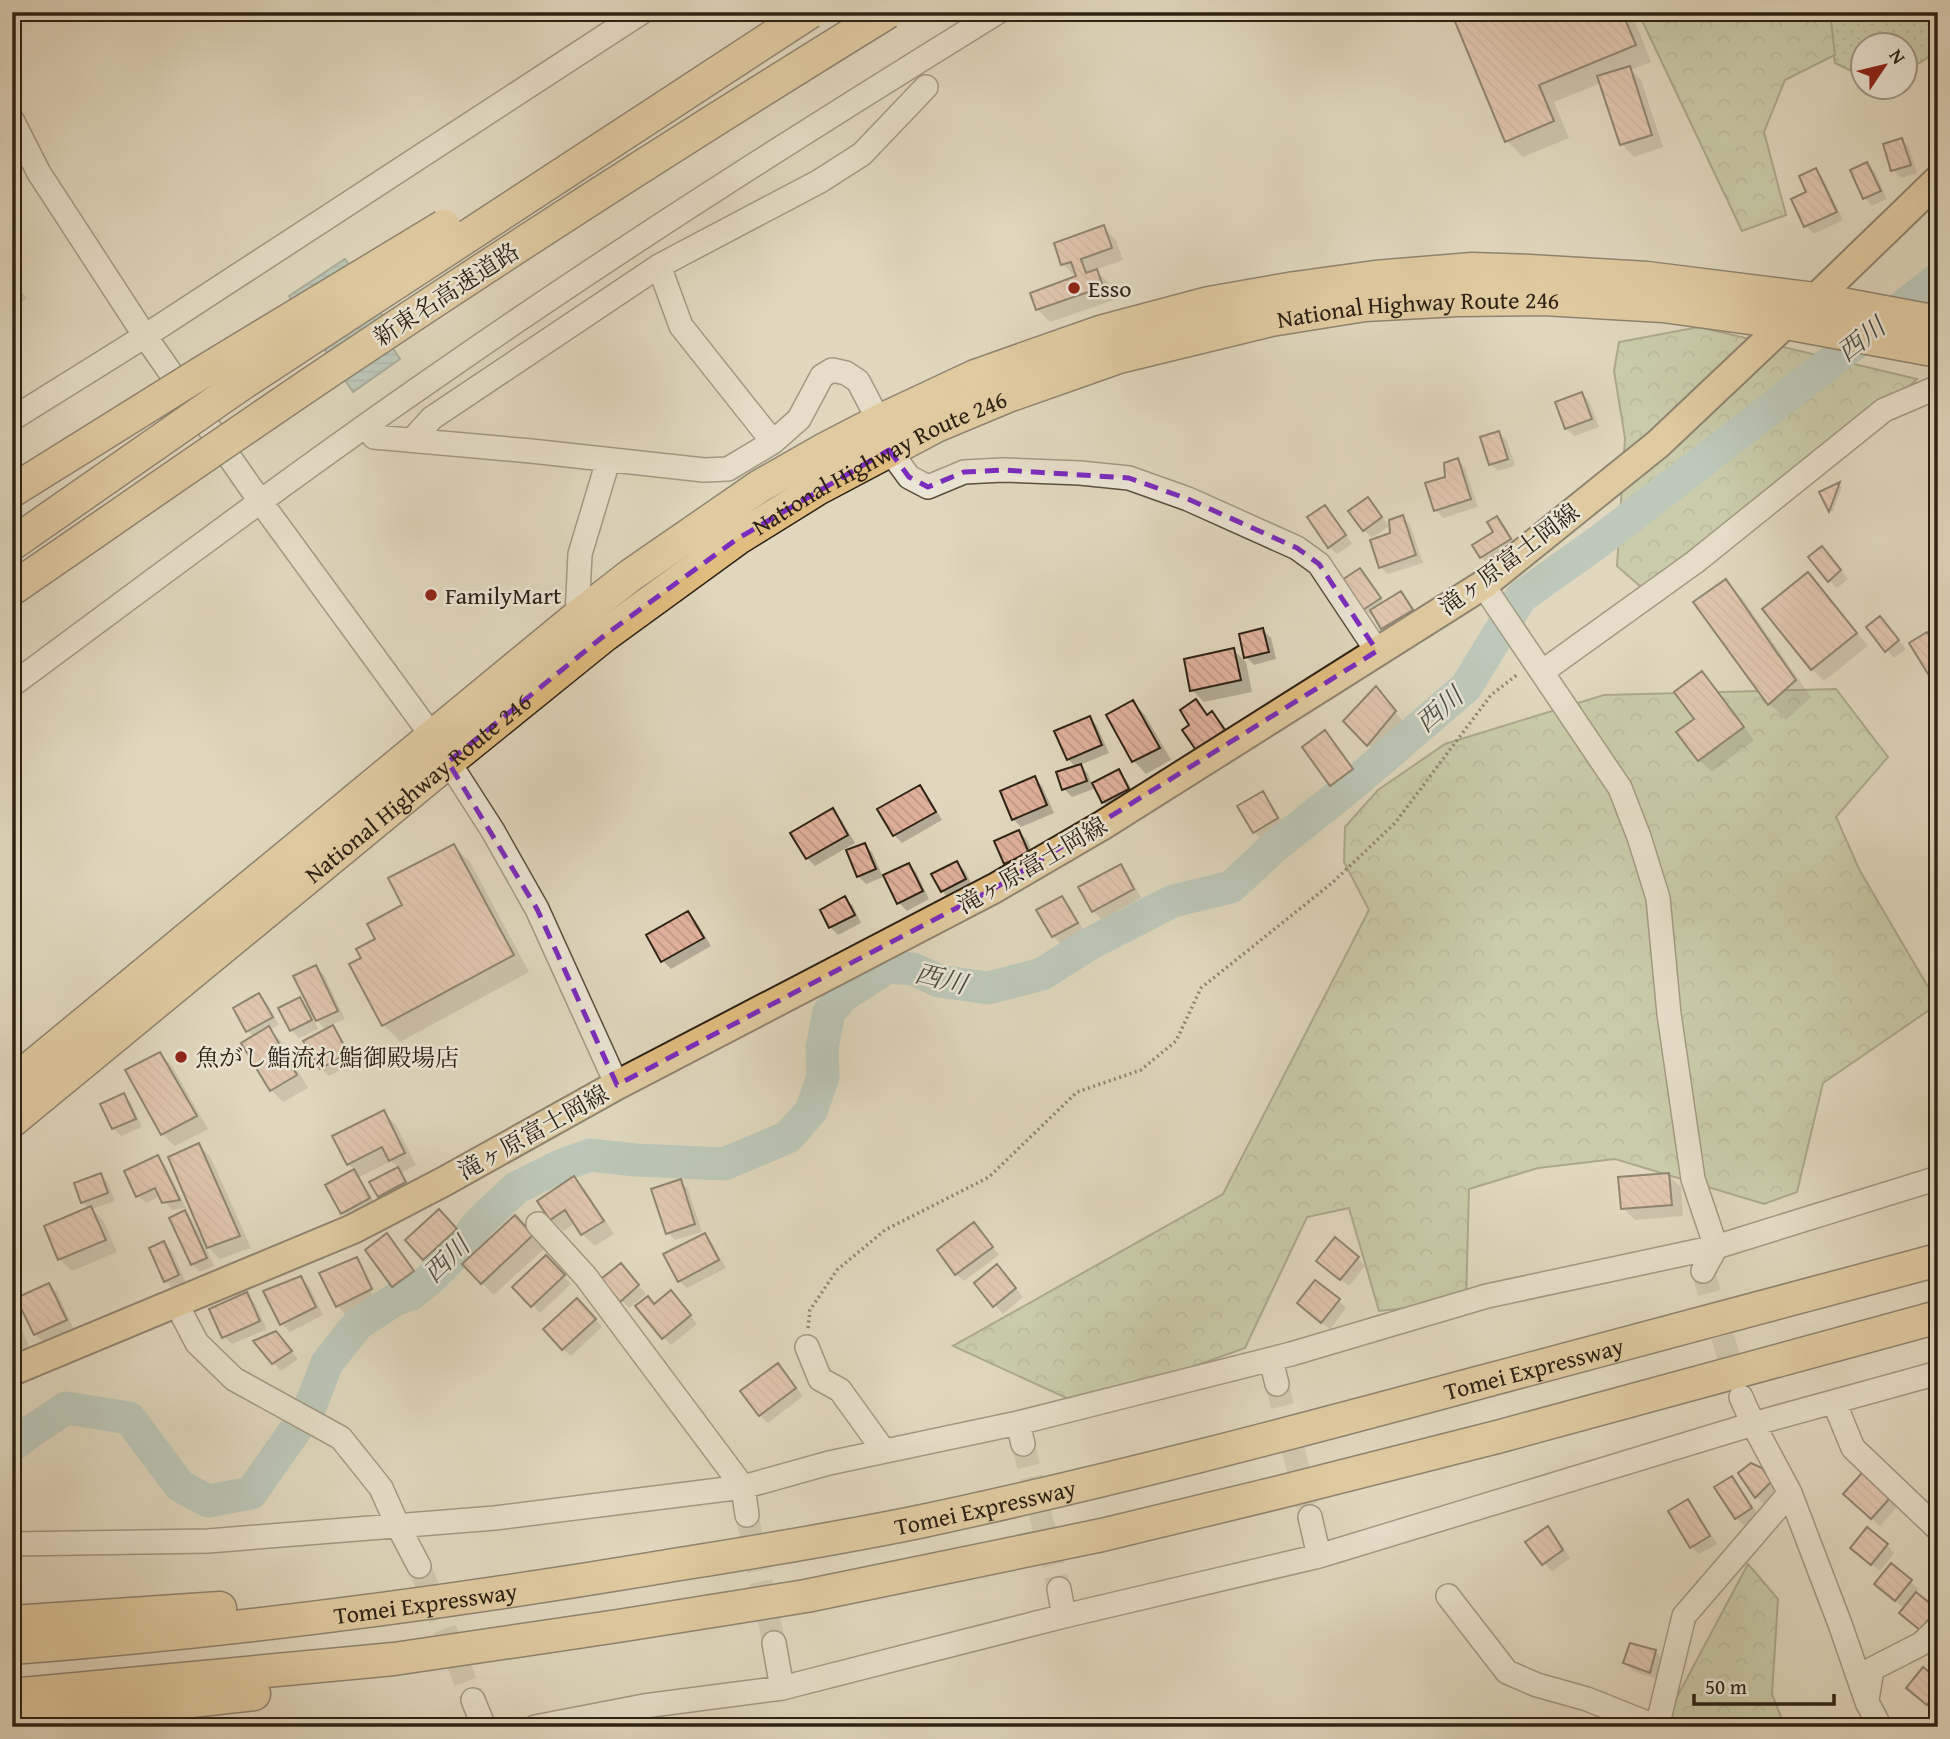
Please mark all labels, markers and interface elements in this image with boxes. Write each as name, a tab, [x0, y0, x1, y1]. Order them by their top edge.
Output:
north arrow	[1848, 32, 1918, 102]
text: N	[1883, 43, 1913, 70]
street label: 新東名高速道路	[366, 234, 526, 354]
place label: Esso	[1088, 271, 1131, 306]
marker: Esso	[1066, 280, 1082, 296]
street label: National Highway Route 246	[1274, 281, 1560, 336]
water label: 西川	[1829, 306, 1896, 370]
street label: National Highway Route 246	[745, 381, 1012, 543]
street label: 滝ヶ原富士岡線	[1431, 494, 1587, 624]
place label: FamilyMart	[445, 578, 562, 613]
marker: FamilyMart	[423, 587, 439, 603]
water label: 西川	[1407, 675, 1474, 741]
street label: National Highway Route 246	[297, 684, 538, 891]
street label: 滝ヶ原富士岡線	[951, 808, 1113, 922]
water label: 西川	[911, 953, 974, 1004]
place label: 魚がし鮨流れ鮨御殿場店	[195, 1040, 459, 1075]
marker: 魚がし鮨流れ鮨御殿場店	[173, 1049, 189, 1065]
street label: 滝ヶ原富士岡線	[451, 1076, 615, 1188]
water label: 西川	[414, 1225, 480, 1291]
street label: Tomei Expressway	[1440, 1328, 1628, 1409]
street label: Tomei Expressway	[891, 1470, 1079, 1544]
street label: Tomei Expressway	[332, 1573, 520, 1633]
scale bar	[1694, 1662, 1834, 1706]
text: 50 m	[1705, 1671, 1747, 1702]

